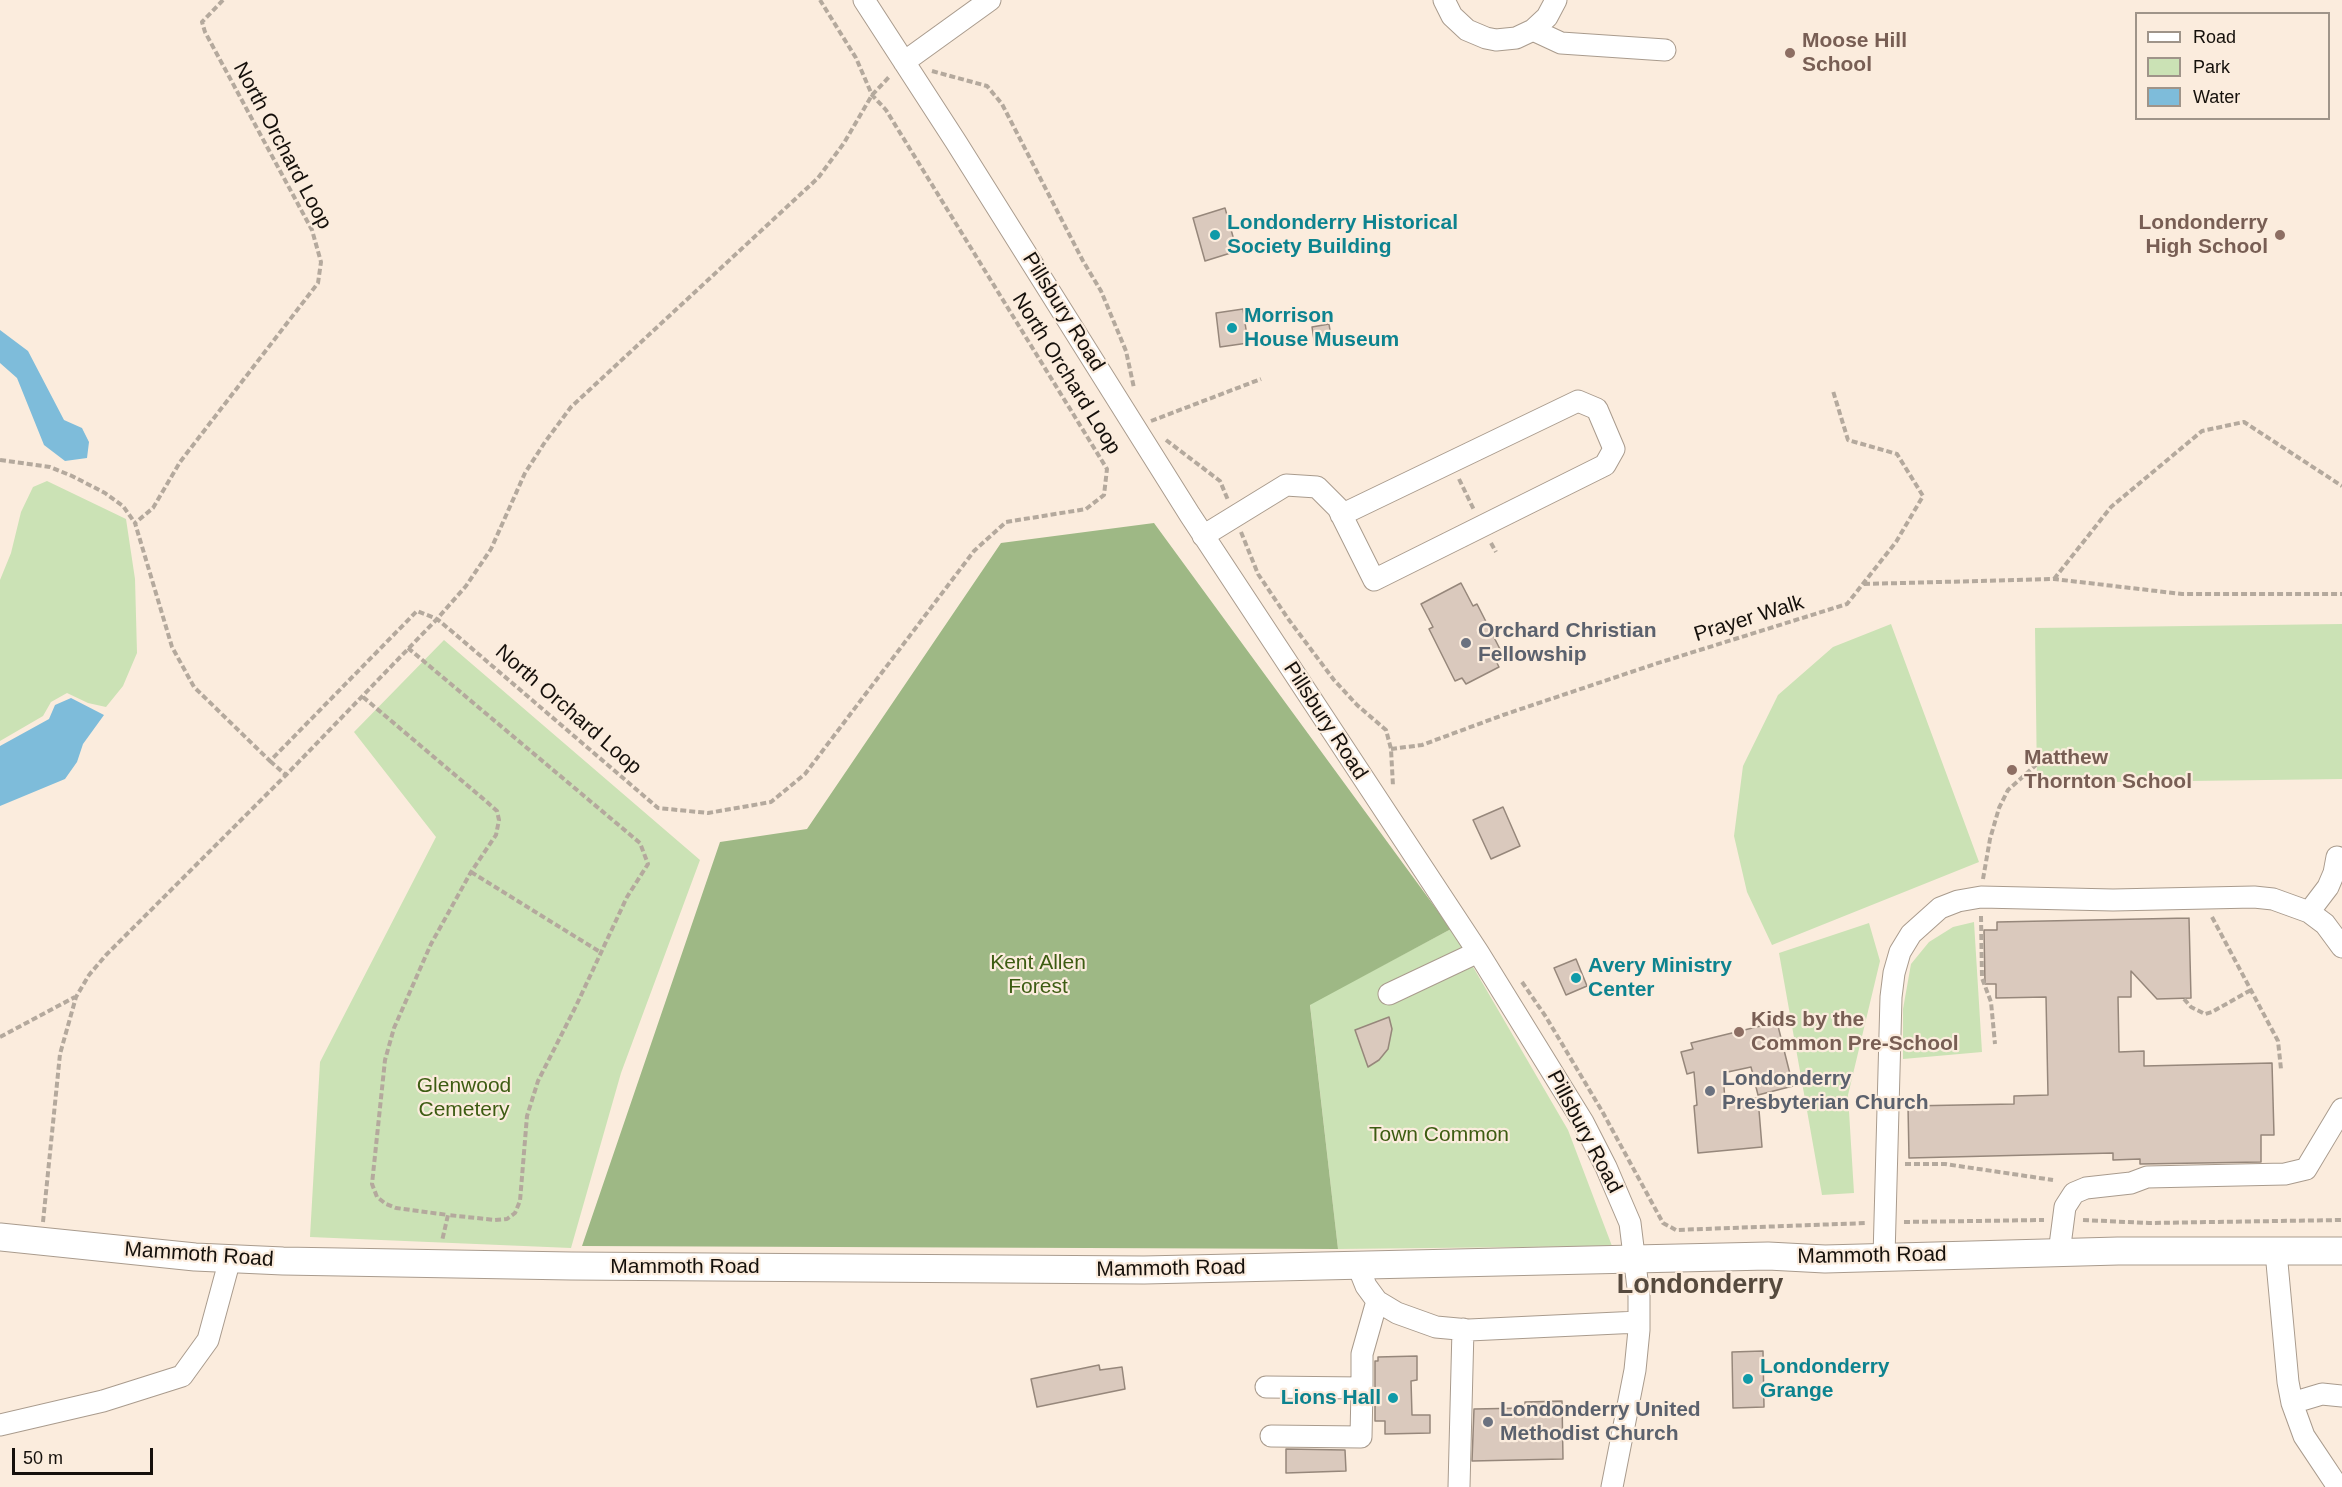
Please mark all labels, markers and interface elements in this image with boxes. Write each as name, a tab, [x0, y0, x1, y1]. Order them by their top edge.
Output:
legend	[2135, 12, 2330, 120]
text: Road	[2193, 27, 2236, 47]
place label: Moose Hill School	[1802, 28, 1907, 78]
marker: Moose Hill School	[1783, 46, 1797, 60]
text: Park	[2193, 57, 2230, 77]
street label: North Orchard Loop	[227, 58, 337, 234]
text: Water	[2193, 87, 2240, 107]
place label: Londonderry Historical Society Building	[1227, 210, 1458, 260]
place label: Londonderry High School	[2139, 210, 2268, 260]
marker: Londonderry Historical Society Building	[1208, 228, 1222, 242]
marker: Londonderry High School	[2273, 228, 2287, 242]
street label: Pillsbury Road	[1016, 248, 1110, 376]
street label: North Orchard Loop	[1006, 289, 1126, 459]
place label: Morrison House Museum	[1244, 303, 1399, 353]
marker: Morrison House Museum	[1225, 321, 1239, 335]
street label: Prayer Walk	[1691, 590, 1807, 648]
place label: Orchard Christian Fellowship	[1478, 618, 1657, 668]
marker: Orchard Christian Fellowship	[1459, 636, 1473, 650]
street label: North Orchard Loop	[490, 640, 646, 780]
street label: Pillsbury Road	[1278, 657, 1372, 785]
place label: Matthew Thornton School	[2024, 745, 2192, 795]
marker: Matthew Thornton School	[2005, 763, 2019, 777]
park label: Kent Allen Forest	[990, 950, 1086, 1000]
place label: Avery Ministry Center	[1588, 953, 1732, 1003]
marker: Avery Ministry Center	[1569, 971, 1583, 985]
place label: Kids by the Common Pre-School	[1751, 1007, 1959, 1057]
marker: Kids by the Common Pre-School	[1732, 1025, 1746, 1039]
street label: Pillsbury Road	[1541, 1066, 1627, 1198]
place label: Londonderry Presbyterian Church	[1722, 1066, 1929, 1116]
park label: Glenwood Cemetery	[417, 1073, 511, 1123]
marker: Londonderry Presbyterian Church	[1703, 1084, 1717, 1098]
park label: Town Common	[1369, 1122, 1509, 1148]
street label: Mammoth Road	[124, 1237, 274, 1273]
street label: Mammoth Road	[1797, 1242, 1947, 1270]
street label: Mammoth Road	[610, 1254, 760, 1280]
street label: Mammoth Road	[1096, 1255, 1246, 1283]
district label: Londonderry	[1617, 1270, 1783, 1302]
place label: Londonderry Grange	[1760, 1354, 1889, 1404]
marker: Londonderry Grange	[1741, 1372, 1755, 1386]
place label: Lions Hall	[1281, 1385, 1381, 1411]
marker: Lions Hall	[1386, 1391, 1400, 1405]
place label: Londonderry United Methodist Church	[1500, 1397, 1701, 1447]
marker: Londonderry United Methodist Church	[1481, 1415, 1495, 1429]
scale bar	[15, 1436, 156, 1474]
text: 50 m	[23, 1448, 63, 1468]

